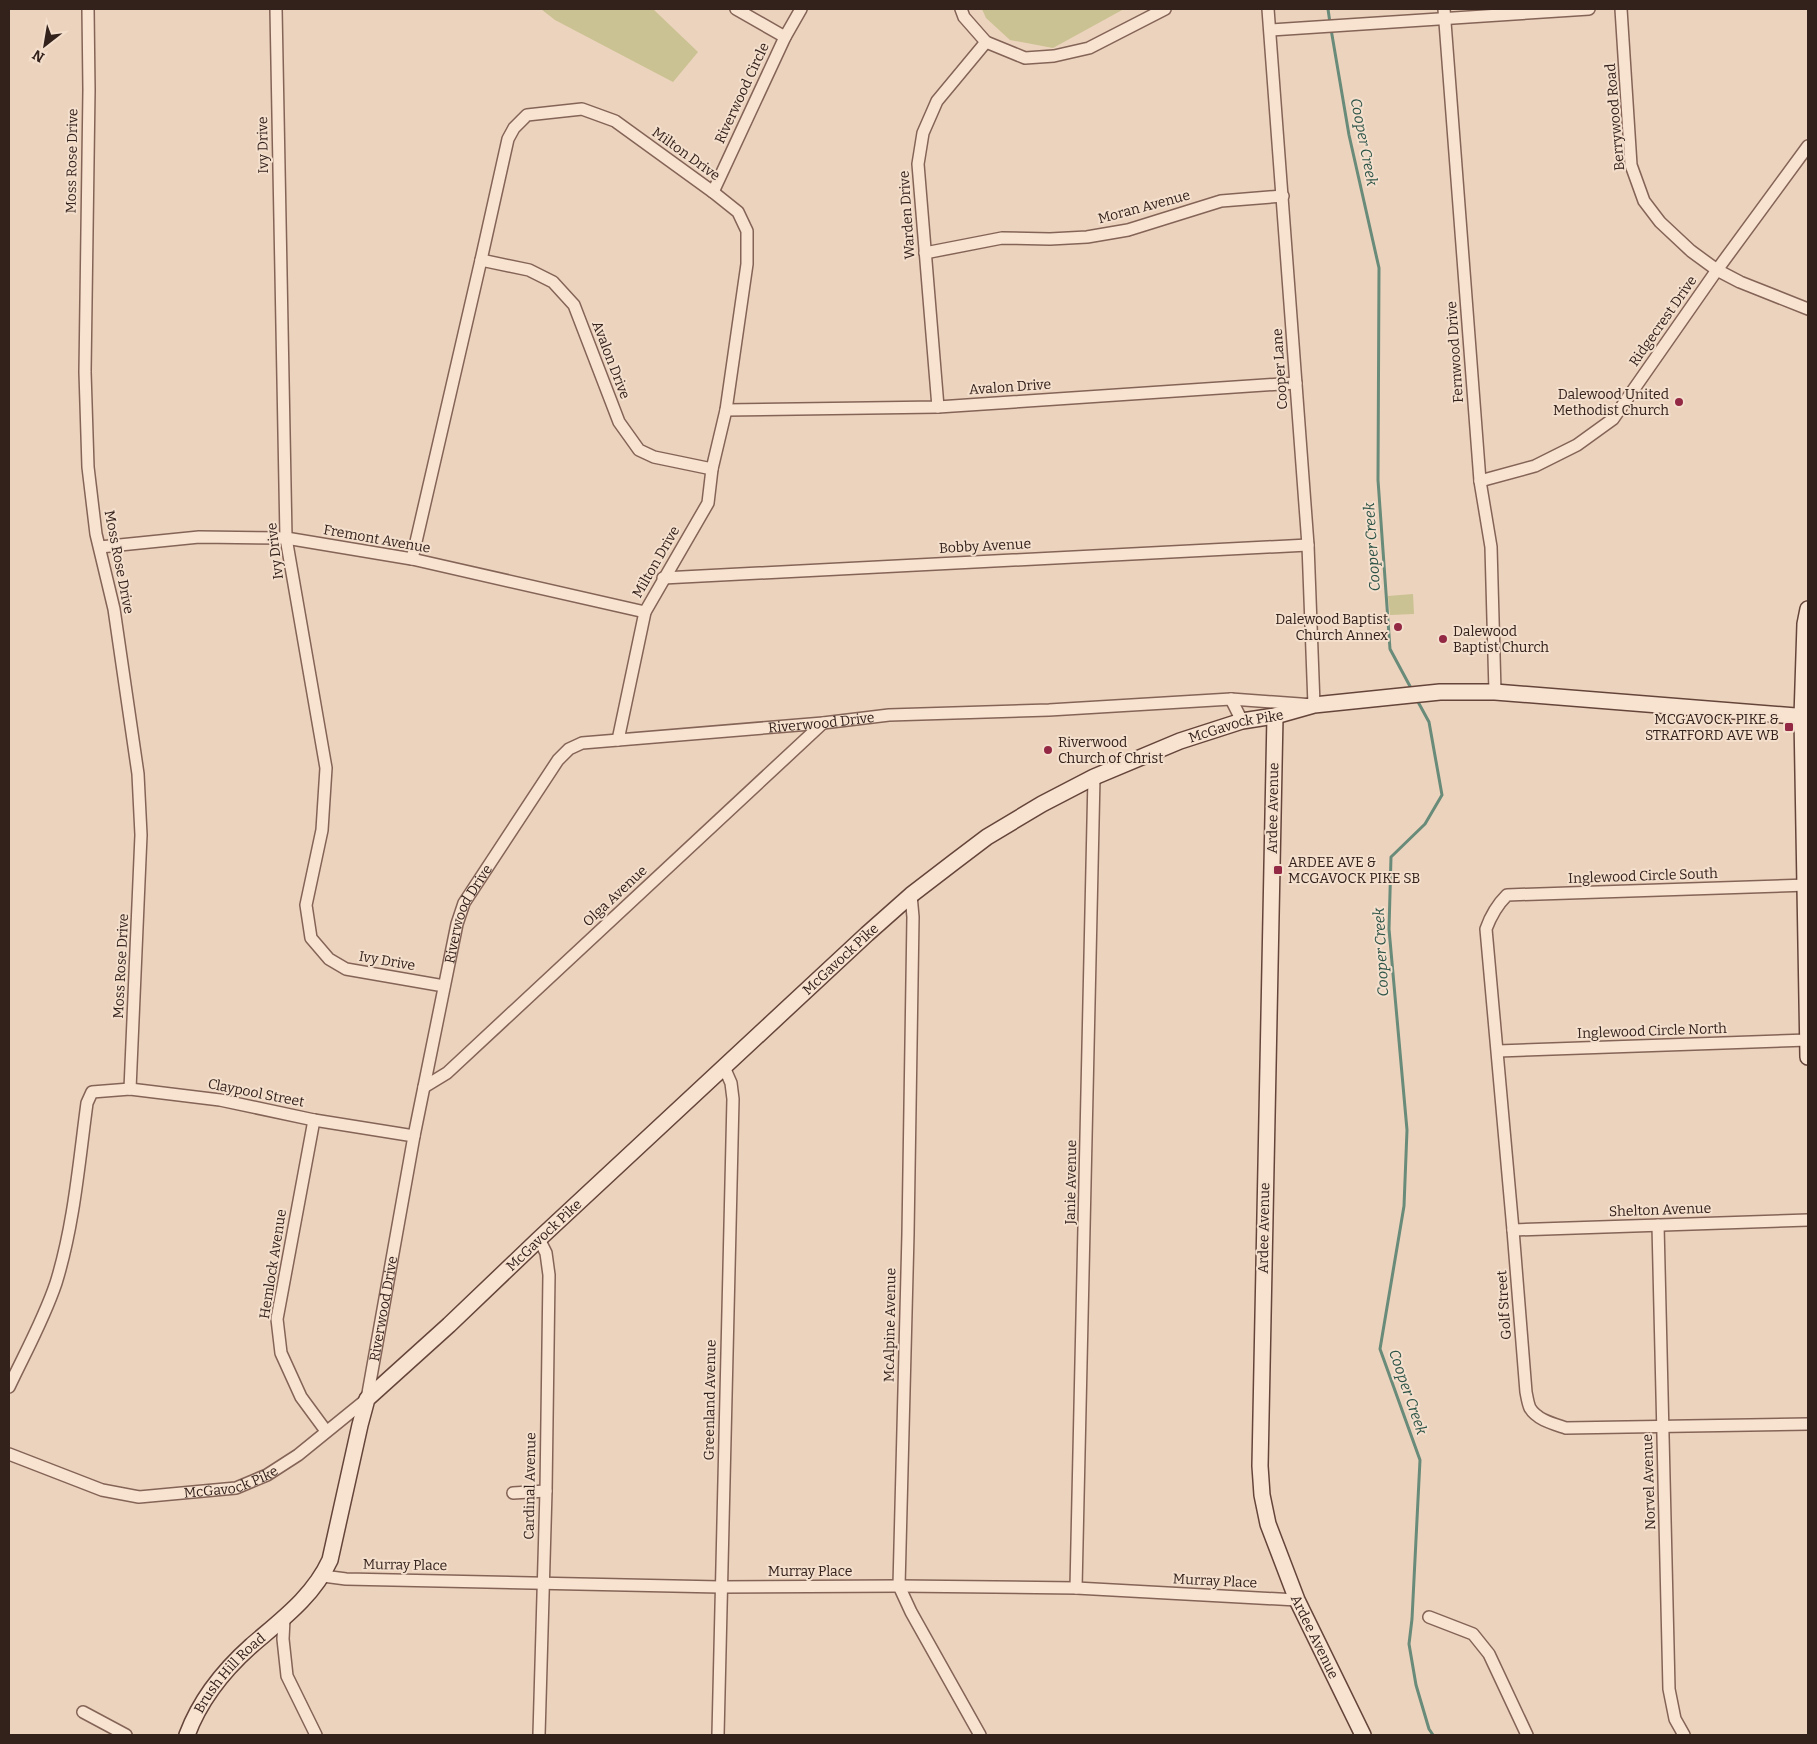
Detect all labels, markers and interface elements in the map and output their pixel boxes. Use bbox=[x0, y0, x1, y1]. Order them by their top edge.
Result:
north arrow bbox=[20, 20, 70, 70]
street label: Riverwood Circle bbox=[711, 40, 773, 146]
text: N bbox=[29, 46, 48, 66]
street label: Berrywood Road bbox=[1602, 63, 1628, 171]
water label: Cooper Creek bbox=[1347, 97, 1381, 188]
street label: Moss Rose Drive bbox=[63, 108, 81, 214]
street label: Ivy Drive bbox=[254, 116, 272, 174]
street label: Milton Drive bbox=[649, 124, 723, 184]
street label: Warden Drive bbox=[895, 170, 919, 260]
street label: Moran Avenue bbox=[1096, 187, 1192, 227]
street label: Ridgecrest Drive bbox=[1626, 273, 1700, 369]
street label: Fernwood Drive bbox=[1443, 301, 1467, 403]
street label: Avalon Drive bbox=[588, 319, 634, 401]
street label: Cooper Lane bbox=[1269, 328, 1291, 410]
street label: Avalon Drive bbox=[968, 376, 1052, 398]
place label: Dalewood United Methodist Church bbox=[1553, 386, 1669, 419]
marker: Dalewood United Methodist Church bbox=[1673, 396, 1685, 408]
water label: Cooper Creek bbox=[1360, 501, 1384, 592]
street label: Moss Rose Drive bbox=[101, 509, 137, 615]
street label: Fremont Avenue bbox=[322, 521, 432, 557]
street label: Ivy Drive bbox=[263, 522, 287, 580]
street label: Milton Drive bbox=[629, 523, 683, 601]
street label: Bobby Avenue bbox=[938, 535, 1032, 557]
place label: Dalewood Baptist Church Annex bbox=[1275, 611, 1388, 644]
marker: Dalewood Baptist Church Annex bbox=[1392, 621, 1404, 633]
place label: Dalewood Baptist Church bbox=[1453, 623, 1549, 656]
marker: Dalewood Baptist Church bbox=[1437, 633, 1449, 645]
street label: McGavock Pike bbox=[1186, 706, 1285, 746]
street label: Riverwood Drive bbox=[767, 708, 875, 736]
place label: MCGAVOCK PIKE & STRATFORD AVE WB bbox=[1645, 711, 1779, 744]
marker: MCGAVOCK PIKE & STRATFORD AVE WB bbox=[1783, 721, 1795, 733]
place label: Riverwood Church of Christ bbox=[1058, 734, 1163, 767]
marker: Riverwood Church of Christ bbox=[1042, 744, 1054, 756]
street label: Ardee Avenue bbox=[1264, 762, 1282, 854]
place label: ARDEE AVE & MCGAVOCK PIKE SB bbox=[1288, 854, 1420, 887]
street label: Riverwood Drive bbox=[441, 861, 496, 965]
street label: Olga Avenue bbox=[579, 862, 651, 930]
marker: ARDEE AVE & MCGAVOCK PIKE SB bbox=[1272, 864, 1284, 876]
street label: Inglewood Circle South bbox=[1568, 865, 1718, 887]
water label: Cooper Creek bbox=[1370, 906, 1392, 997]
street label: Moss Rose Drive bbox=[110, 913, 132, 1019]
street label: McGavock Pike bbox=[799, 920, 882, 998]
street label: Ivy Drive bbox=[357, 948, 417, 974]
street label: Inglewood Circle North bbox=[1577, 1020, 1727, 1042]
street label: Claypool Street bbox=[206, 1075, 306, 1111]
street label: Janie Avenue bbox=[1062, 1140, 1080, 1225]
street label: Ardee Avenue bbox=[1255, 1182, 1273, 1274]
street label: McGavock Pike bbox=[503, 1195, 585, 1274]
street label: Shelton Avenue bbox=[1608, 1200, 1712, 1220]
street label: Hemlock Avenue bbox=[256, 1208, 290, 1320]
street label: Riverwood Drive bbox=[365, 1255, 401, 1363]
street label: McAlpine Avenue bbox=[881, 1268, 899, 1382]
street label: Golf Street bbox=[1493, 1270, 1515, 1340]
street label: Greenland Avenue bbox=[700, 1339, 720, 1461]
water label: Cooper Creek bbox=[1385, 1347, 1431, 1438]
street label: Cardinal Avenue bbox=[521, 1432, 539, 1540]
street label: Norvel Avenue bbox=[1639, 1434, 1659, 1530]
street label: McGavock Pike bbox=[183, 1462, 281, 1501]
street label: Murray Place bbox=[363, 1556, 447, 1574]
street label: Murray Place bbox=[768, 1563, 852, 1580]
street label: Murray Place bbox=[1172, 1570, 1258, 1592]
street label: Ardee Avenue bbox=[1287, 1592, 1343, 1681]
street label: Brush Hill Road bbox=[190, 1629, 269, 1716]

